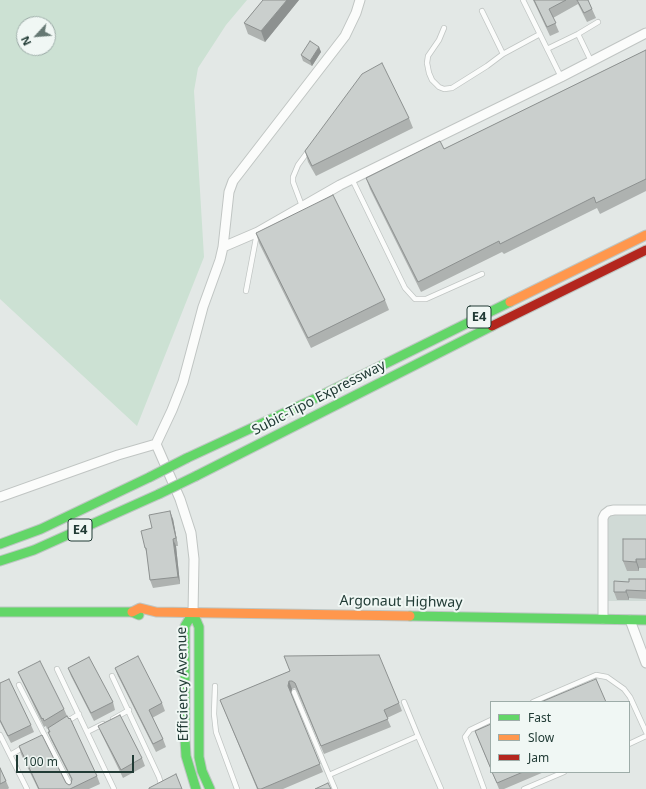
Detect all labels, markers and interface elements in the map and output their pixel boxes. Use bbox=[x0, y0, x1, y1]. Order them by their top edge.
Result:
north arrow bbox=[16, 16, 56, 56]
text: N bbox=[17, 34, 34, 48]
road number: E4 bbox=[467, 306, 491, 328]
street label: Subic-Tipo Expressway bbox=[249, 357, 389, 439]
road number: E4 bbox=[68, 519, 92, 541]
street label: Argonaut Highway bbox=[339, 593, 463, 611]
street label: Efficiency Avenue bbox=[174, 627, 192, 741]
legend bbox=[490, 701, 630, 773]
text: Fast bbox=[528, 709, 551, 726]
text: Slow bbox=[528, 729, 554, 746]
scale bar bbox=[18, 747, 136, 773]
text: Jam bbox=[528, 749, 549, 766]
text: 100 m bbox=[23, 753, 58, 770]

